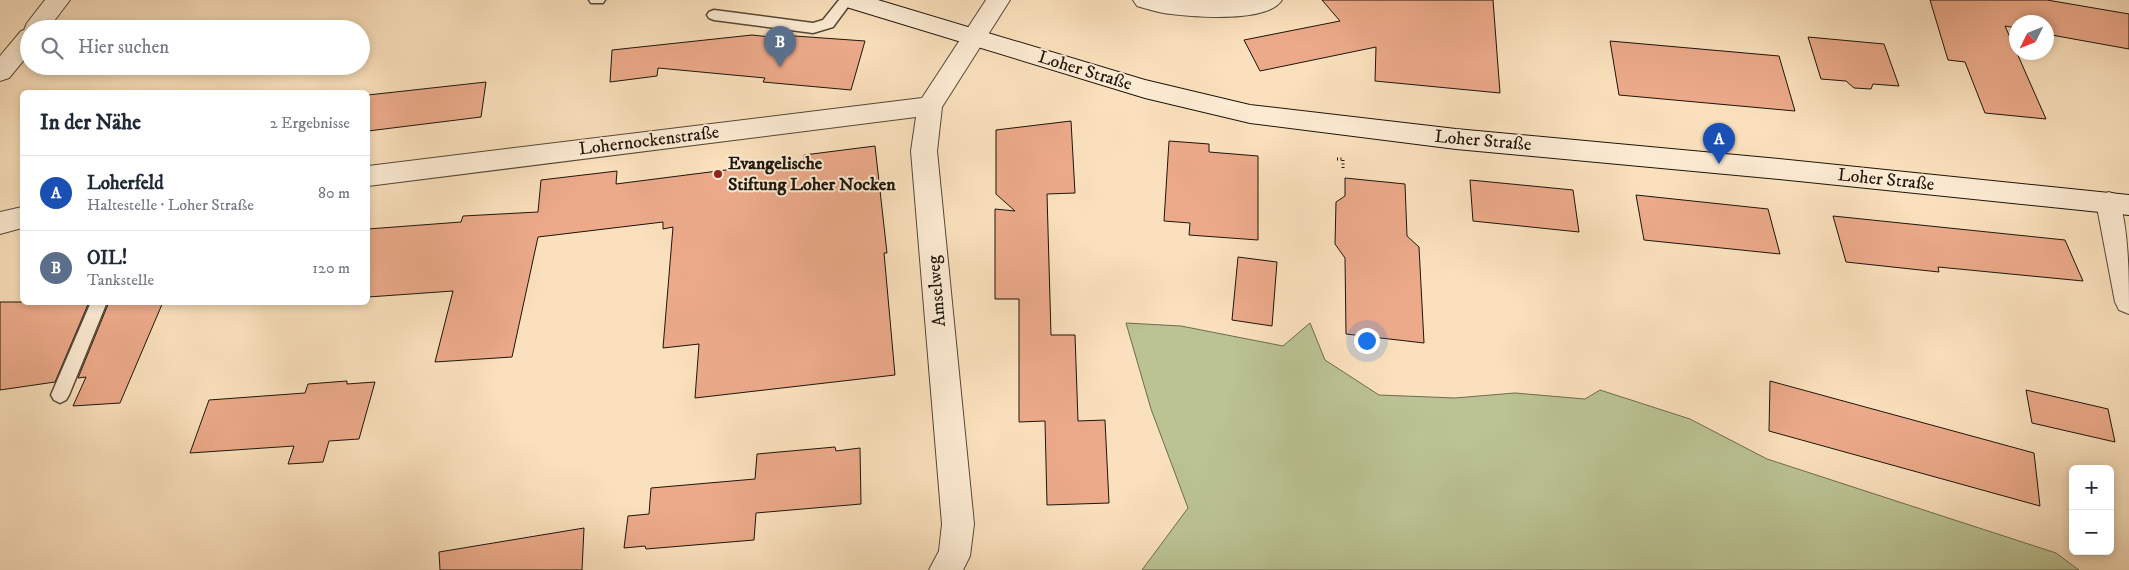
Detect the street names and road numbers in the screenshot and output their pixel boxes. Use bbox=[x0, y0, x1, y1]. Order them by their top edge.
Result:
street label: Loher Straße bbox=[1035, 46, 1135, 96]
street label: Lohernockenstraße bbox=[578, 121, 720, 161]
street label: Loher Straße bbox=[1434, 126, 1532, 156]
street label: Loher Straße bbox=[1837, 164, 1935, 196]
street label: Amselweg bbox=[923, 254, 951, 328]

